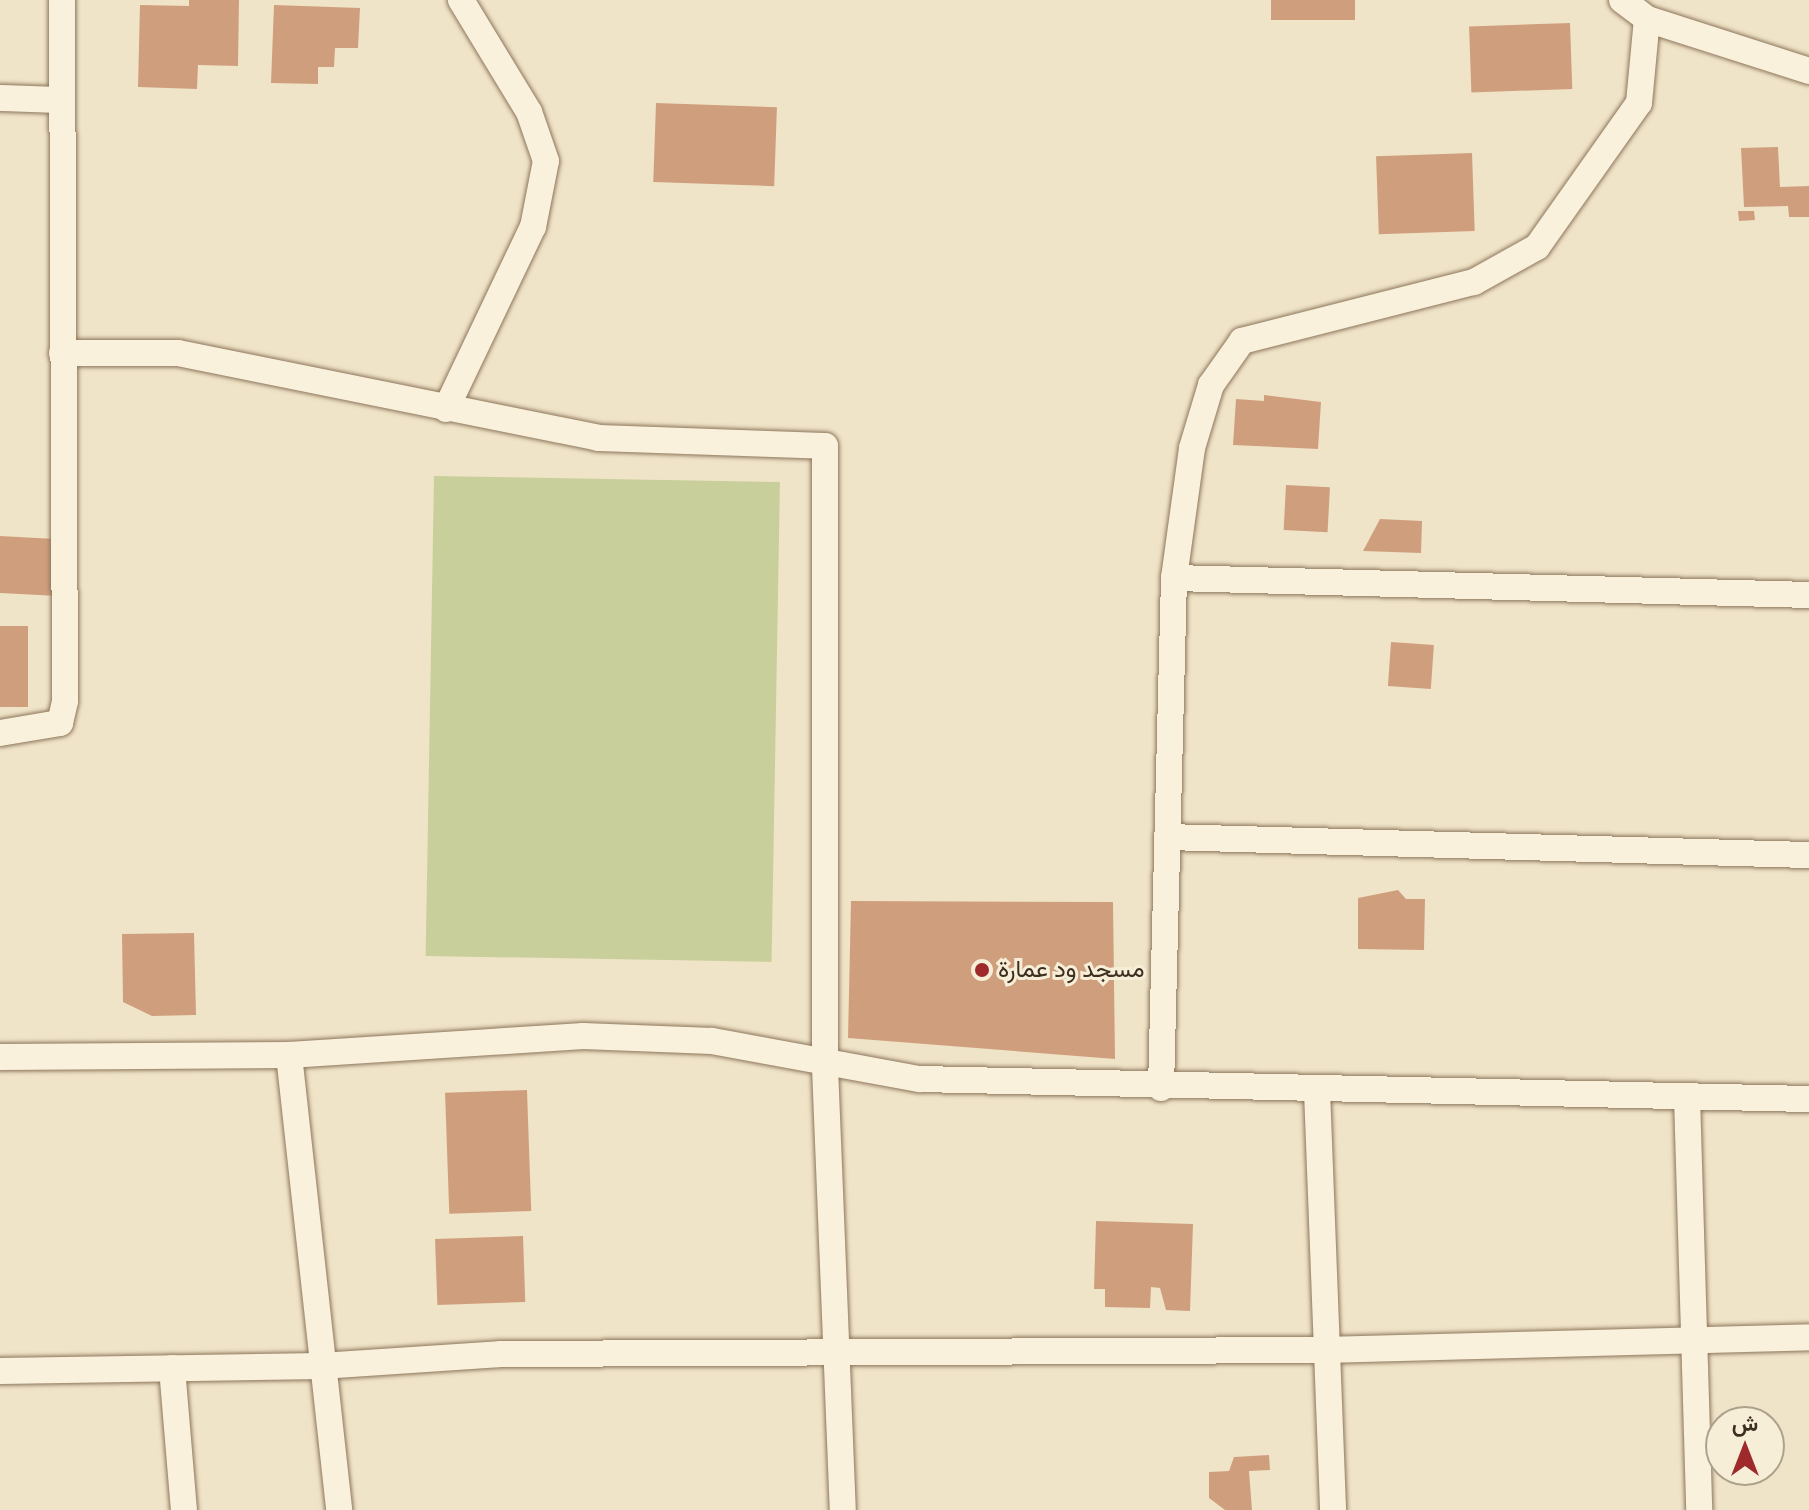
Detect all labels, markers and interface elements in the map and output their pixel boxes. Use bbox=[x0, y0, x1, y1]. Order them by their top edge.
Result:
place label: مسجد ود عمارة bbox=[998, 956, 1145, 984]
marker: مسجد ود عمارة bbox=[973, 961, 991, 979]
north arrow bbox=[1705, 1406, 1785, 1486]
text: ش bbox=[1732, 1411, 1758, 1436]

